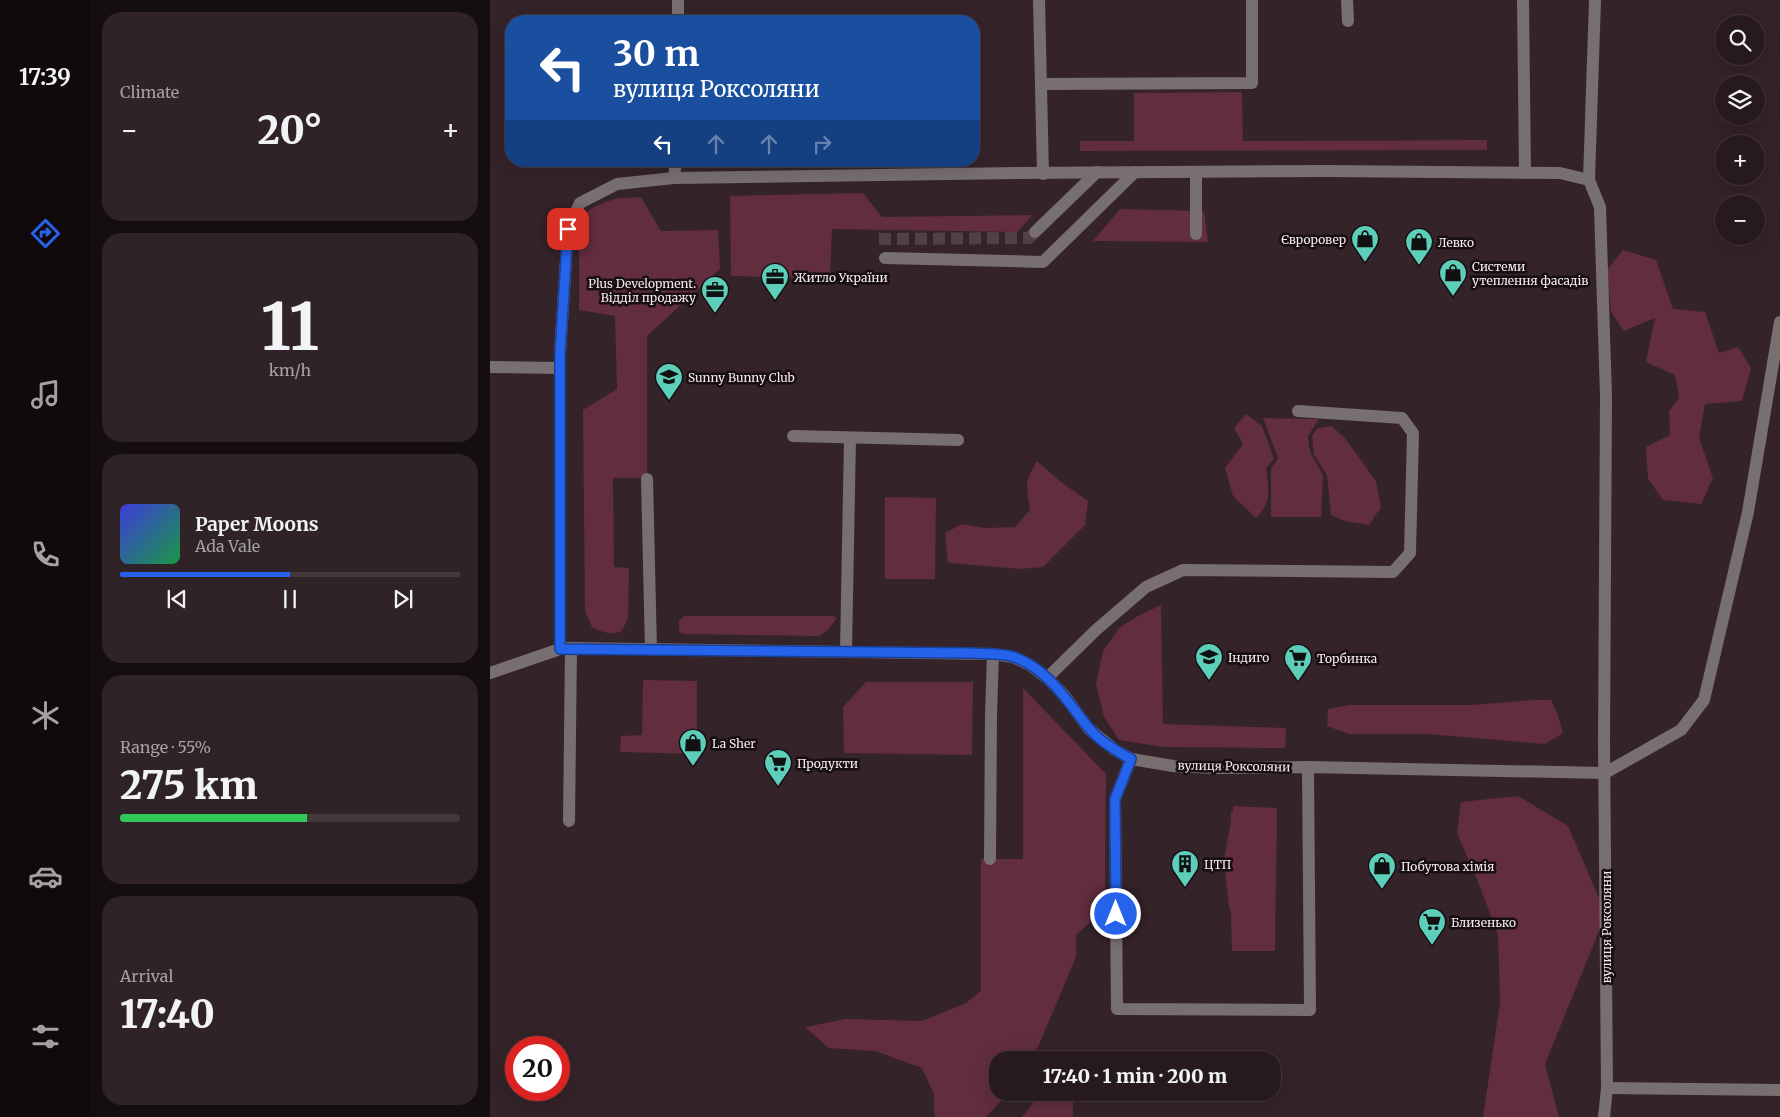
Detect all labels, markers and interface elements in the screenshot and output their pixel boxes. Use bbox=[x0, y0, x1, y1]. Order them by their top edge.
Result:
map controls bbox=[1715, 15, 1765, 245]
button: search bbox=[1715, 15, 1765, 65]
text: 30 m bbox=[613, 32, 699, 76]
icon: left bbox=[530, 35, 595, 100]
text: 17:39 bbox=[19, 63, 71, 91]
text: вулиця Роксоляни bbox=[613, 75, 820, 103]
button: layers bbox=[1715, 75, 1765, 125]
text: Climate bbox=[120, 82, 179, 102]
text: 20° bbox=[258, 107, 322, 154]
text: − bbox=[120, 112, 139, 148]
text: + bbox=[441, 112, 460, 148]
icon: left bbox=[649, 130, 677, 158]
icon: ahead bbox=[702, 130, 730, 158]
icon: ahead bbox=[755, 130, 783, 158]
icon: right bbox=[808, 130, 836, 158]
button: + bbox=[1715, 135, 1765, 185]
button: − bbox=[1715, 195, 1765, 245]
pin bbox=[547, 208, 589, 250]
icon: arrive bbox=[554, 215, 582, 243]
icon: directions bbox=[28, 216, 63, 251]
shop icon: Євроровер bbox=[1350, 224, 1380, 263]
shop icon: Левко bbox=[1404, 227, 1434, 266]
place label: Євроровер bbox=[1281, 232, 1346, 247]
place label: Левко bbox=[1438, 235, 1474, 250]
shop icon: Системи утеплення фасадів bbox=[1438, 258, 1468, 297]
place label: Системи утеплення фасадів bbox=[1472, 259, 1588, 288]
office icon: Житло України bbox=[760, 262, 790, 301]
place label: Житло України bbox=[794, 270, 888, 285]
office icon: Plus Development. Відділ продажу bbox=[700, 275, 730, 314]
place label: Plus Development. Відділ продажу bbox=[588, 276, 696, 305]
text: 11 bbox=[261, 286, 319, 368]
text: km/h bbox=[269, 360, 311, 380]
school or university icon: Sunny Bunny Club bbox=[654, 362, 684, 401]
place label: Sunny Bunny Club bbox=[688, 370, 795, 385]
icon: music bbox=[28, 377, 63, 412]
text: Paper Moons bbox=[195, 512, 319, 536]
text: Ada Vale bbox=[195, 536, 260, 556]
icon: phone bbox=[28, 537, 63, 572]
icon: previous bbox=[163, 585, 191, 613]
icon: pause bbox=[276, 585, 304, 613]
icon: next bbox=[389, 585, 417, 613]
school or university icon: Індиго bbox=[1194, 642, 1224, 681]
supermarket icon: Торбинка bbox=[1283, 643, 1313, 682]
place label: Індиго bbox=[1228, 650, 1269, 665]
place label: Торбинка bbox=[1317, 651, 1378, 666]
icon: climate bbox=[28, 698, 63, 733]
shop icon: La Sher bbox=[678, 728, 708, 767]
place label: La Sher bbox=[712, 736, 756, 751]
text: Range · 55% bbox=[120, 737, 211, 757]
supermarket icon: Продукти bbox=[763, 748, 793, 787]
place label: Продукти bbox=[797, 756, 858, 771]
street label: вулиця Роксоляни bbox=[1178, 758, 1290, 774]
text: 275 km bbox=[120, 762, 258, 809]
building icon: ЦТП bbox=[1170, 849, 1200, 888]
shop icon: Побутова хімія bbox=[1367, 851, 1397, 890]
place label: ЦТП bbox=[1204, 857, 1232, 872]
icon: car bbox=[28, 859, 63, 894]
place label: Побутова хімія bbox=[1401, 859, 1494, 874]
street label: вулиця Роксоляни bbox=[1599, 871, 1614, 983]
position arrow bbox=[1089, 887, 1141, 939]
supermarket icon: Близенько bbox=[1417, 907, 1447, 946]
place label: Близенько bbox=[1451, 915, 1516, 930]
text: Arrival bbox=[120, 966, 173, 986]
text: 17:40 bbox=[120, 991, 215, 1038]
icon: filters bbox=[28, 1019, 63, 1054]
speed limit sign: 20 bbox=[505, 1036, 570, 1101]
text: 17:40 · 1 min · 200 m bbox=[1043, 1064, 1227, 1088]

